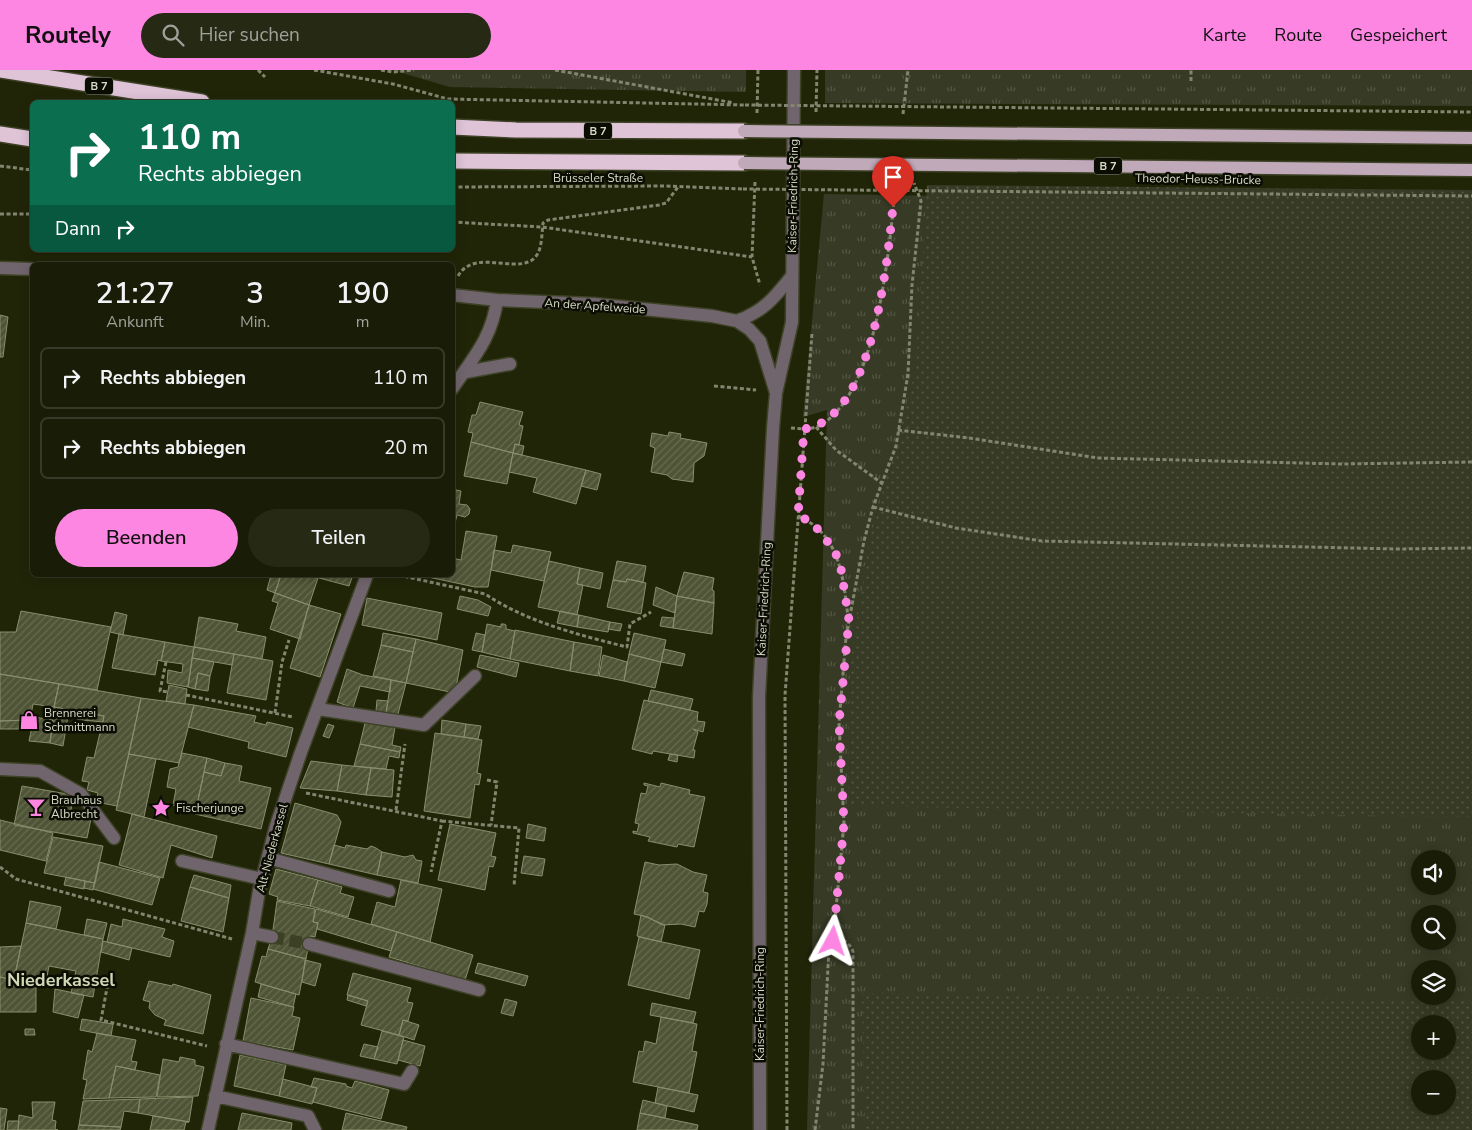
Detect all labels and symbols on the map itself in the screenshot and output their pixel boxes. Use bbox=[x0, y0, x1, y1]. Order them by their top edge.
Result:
road number: B 7 bbox=[85, 78, 113, 94]
road number: B 7 bbox=[584, 122, 612, 140]
street label: Kaiser-Friedrich-Ring bbox=[784, 139, 802, 253]
pin bbox=[872, 156, 914, 207]
road number: B 7 bbox=[1094, 158, 1122, 174]
street label: Brüsseler Straße bbox=[553, 170, 643, 186]
street label: Theodor-Heuss-Brücke bbox=[1135, 170, 1261, 188]
street label: An der Apfelweide bbox=[544, 294, 646, 318]
street label: Kaiser-Friedrich-Ring bbox=[753, 542, 775, 656]
place label: Brennerei Schmittmann bbox=[44, 705, 115, 735]
shop icon: Brennerei Schmittmann bbox=[18, 709, 40, 731]
place label: Brauhaus Albrecht bbox=[51, 792, 102, 822]
bar icon: Brauhaus Albrecht bbox=[25, 796, 47, 818]
place icon: Fischerjunge bbox=[150, 797, 172, 819]
place label: Fischerjunge bbox=[176, 800, 244, 816]
street label: Alt-Niederkassel bbox=[253, 802, 292, 894]
position arrow bbox=[806, 914, 858, 966]
street label: Kaiser-Friedrich-Ring bbox=[752, 947, 768, 1061]
district label: Niederkassel bbox=[7, 968, 115, 992]

